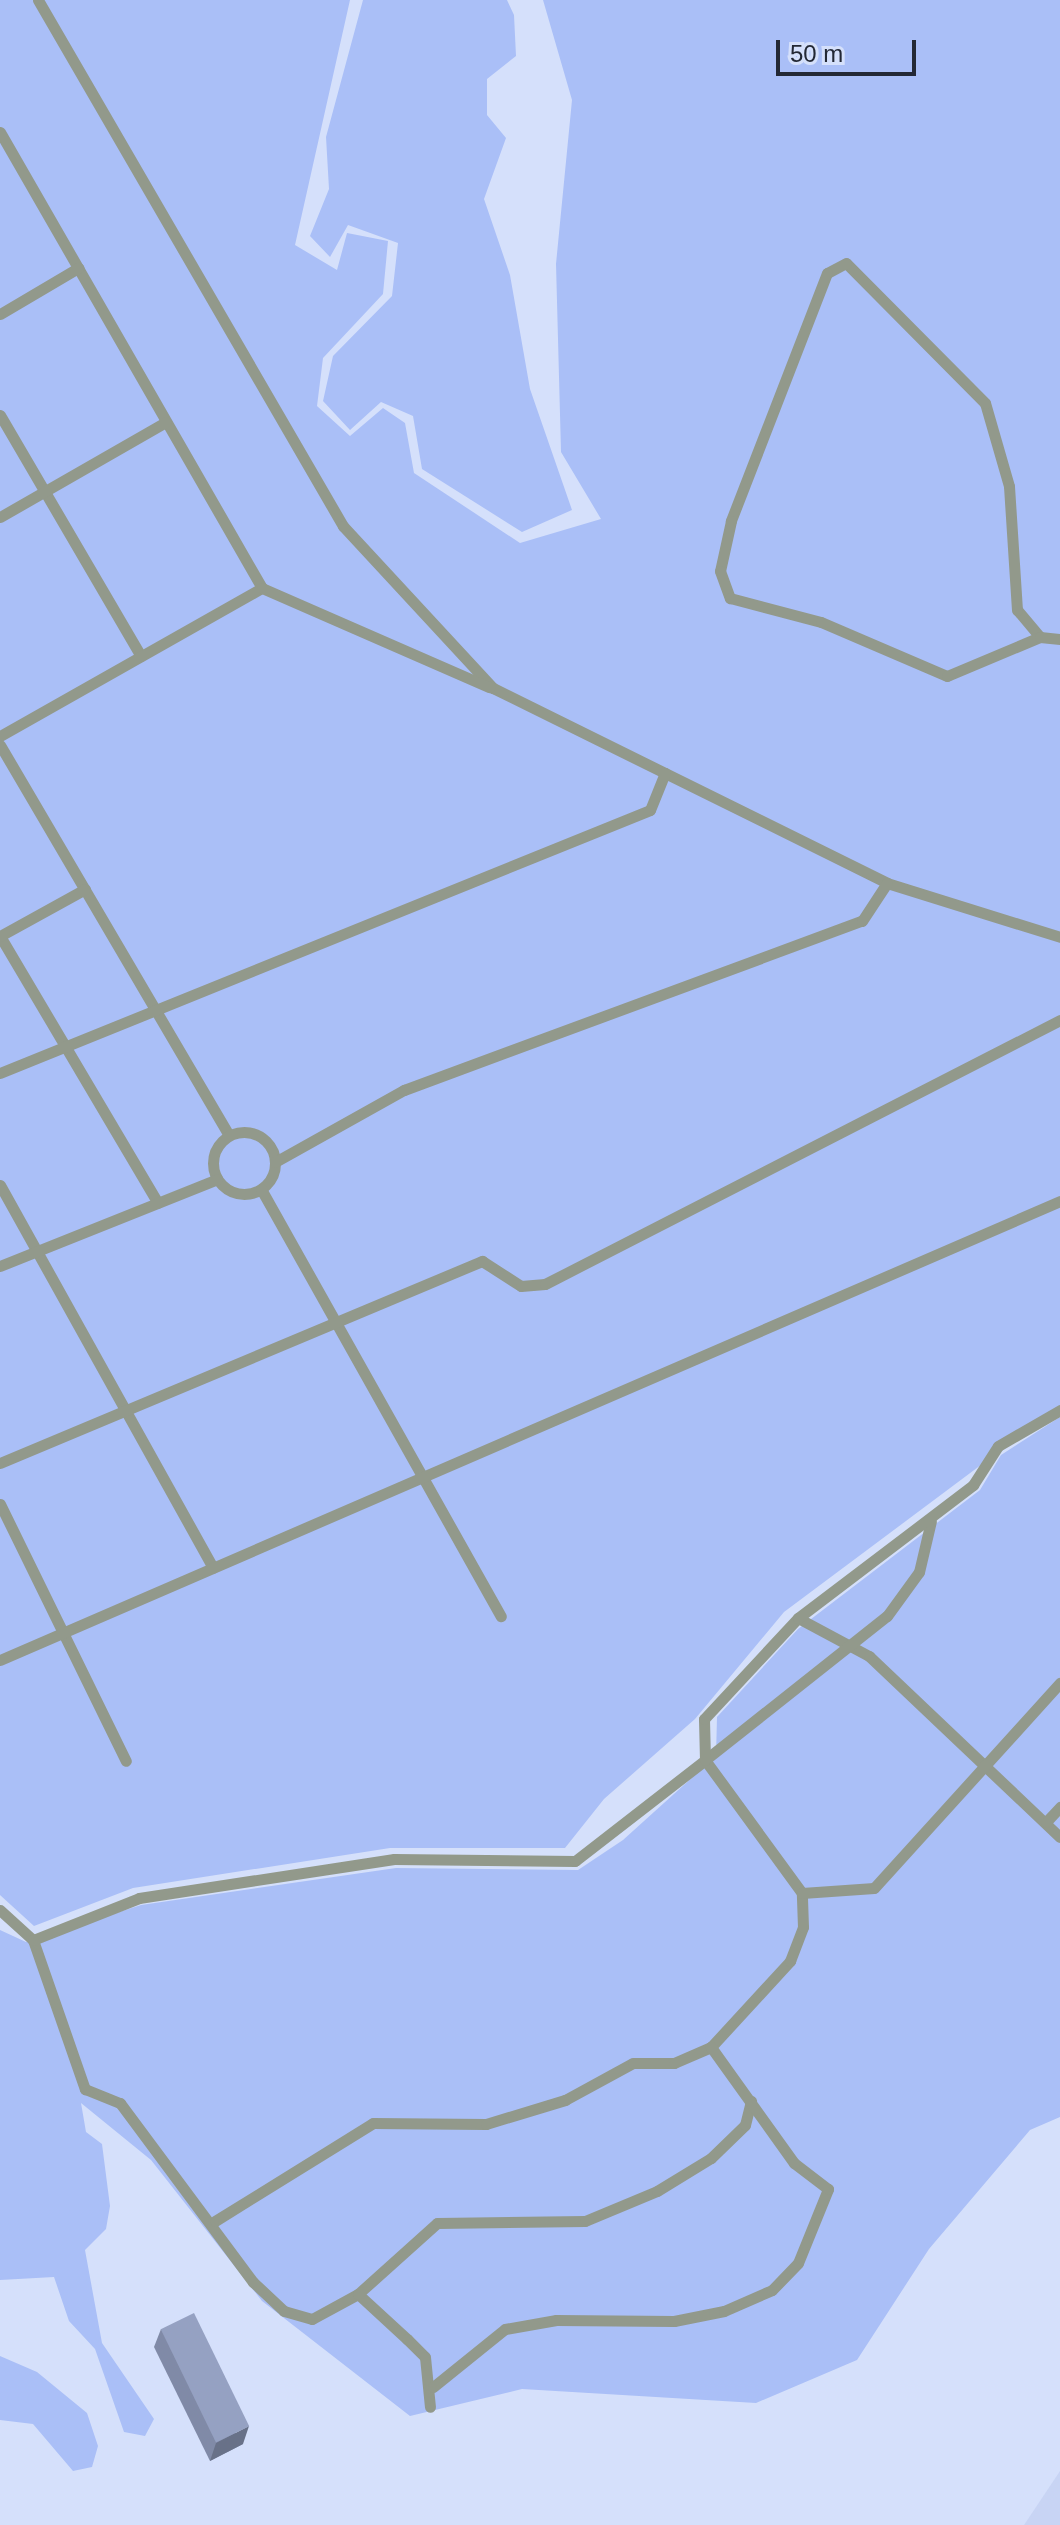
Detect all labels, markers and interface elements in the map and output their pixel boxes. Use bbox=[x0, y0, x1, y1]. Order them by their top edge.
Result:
scale bar bbox=[780, 24, 920, 74]
text: 50 m bbox=[790, 40, 843, 67]

